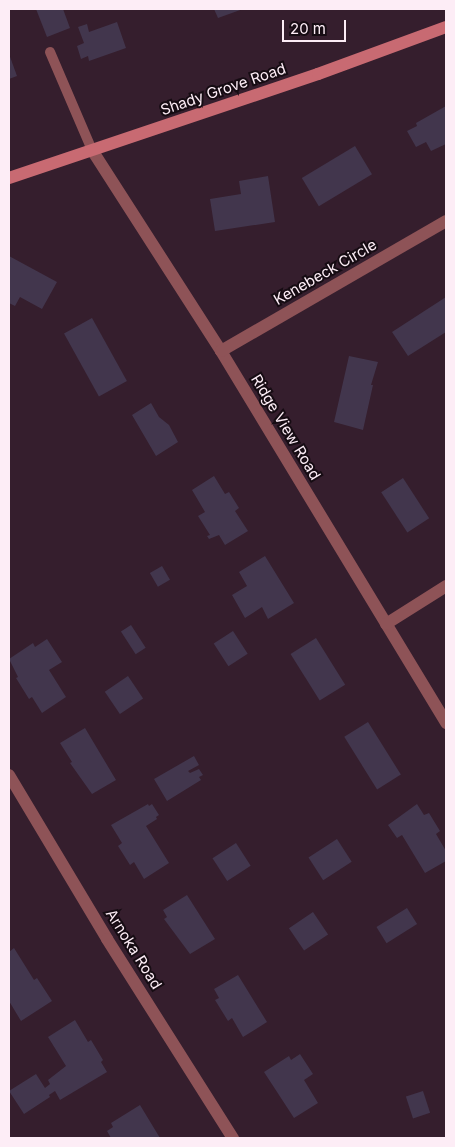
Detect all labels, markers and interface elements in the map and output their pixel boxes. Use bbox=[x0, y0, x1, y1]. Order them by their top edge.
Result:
scale bar bbox=[285, 10, 349, 42]
text: 20 m bbox=[290, 19, 326, 38]
street label: Shady Grove Road bbox=[158, 59, 288, 119]
street label: Kenebeck Circle bbox=[270, 235, 380, 309]
street label: Ridge View Road bbox=[247, 371, 325, 483]
street label: Arnoka Road bbox=[102, 906, 166, 992]

